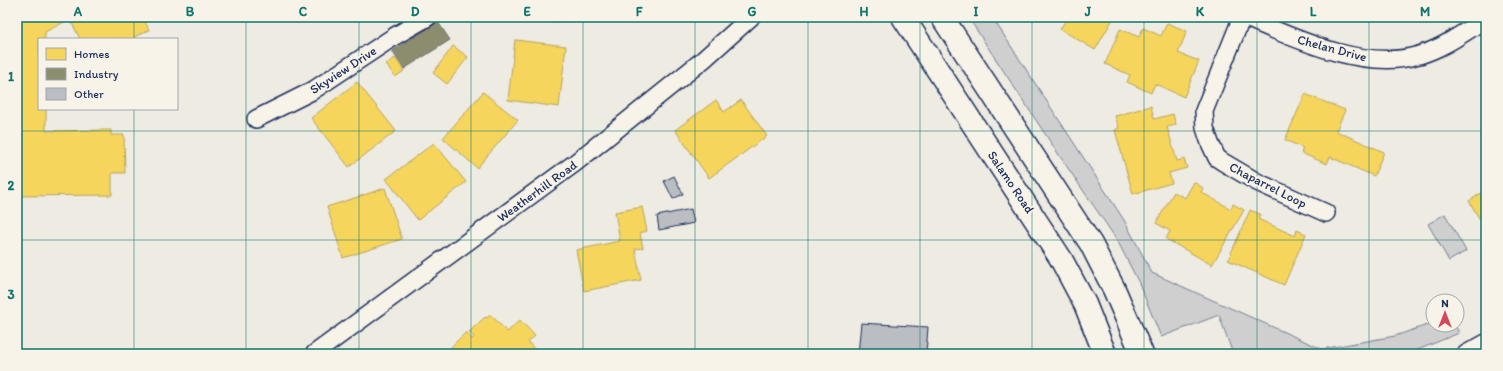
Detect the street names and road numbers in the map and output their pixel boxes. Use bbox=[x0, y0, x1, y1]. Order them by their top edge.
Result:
street label: Chelan Drive bbox=[1296, 32, 1368, 64]
street label: Skyview Drive bbox=[307, 43, 379, 97]
street label: Salamo Road bbox=[985, 148, 1037, 216]
street label: Weatherhill Road bbox=[494, 157, 580, 225]
street label: Chaparrel Loop bbox=[1227, 159, 1309, 211]

